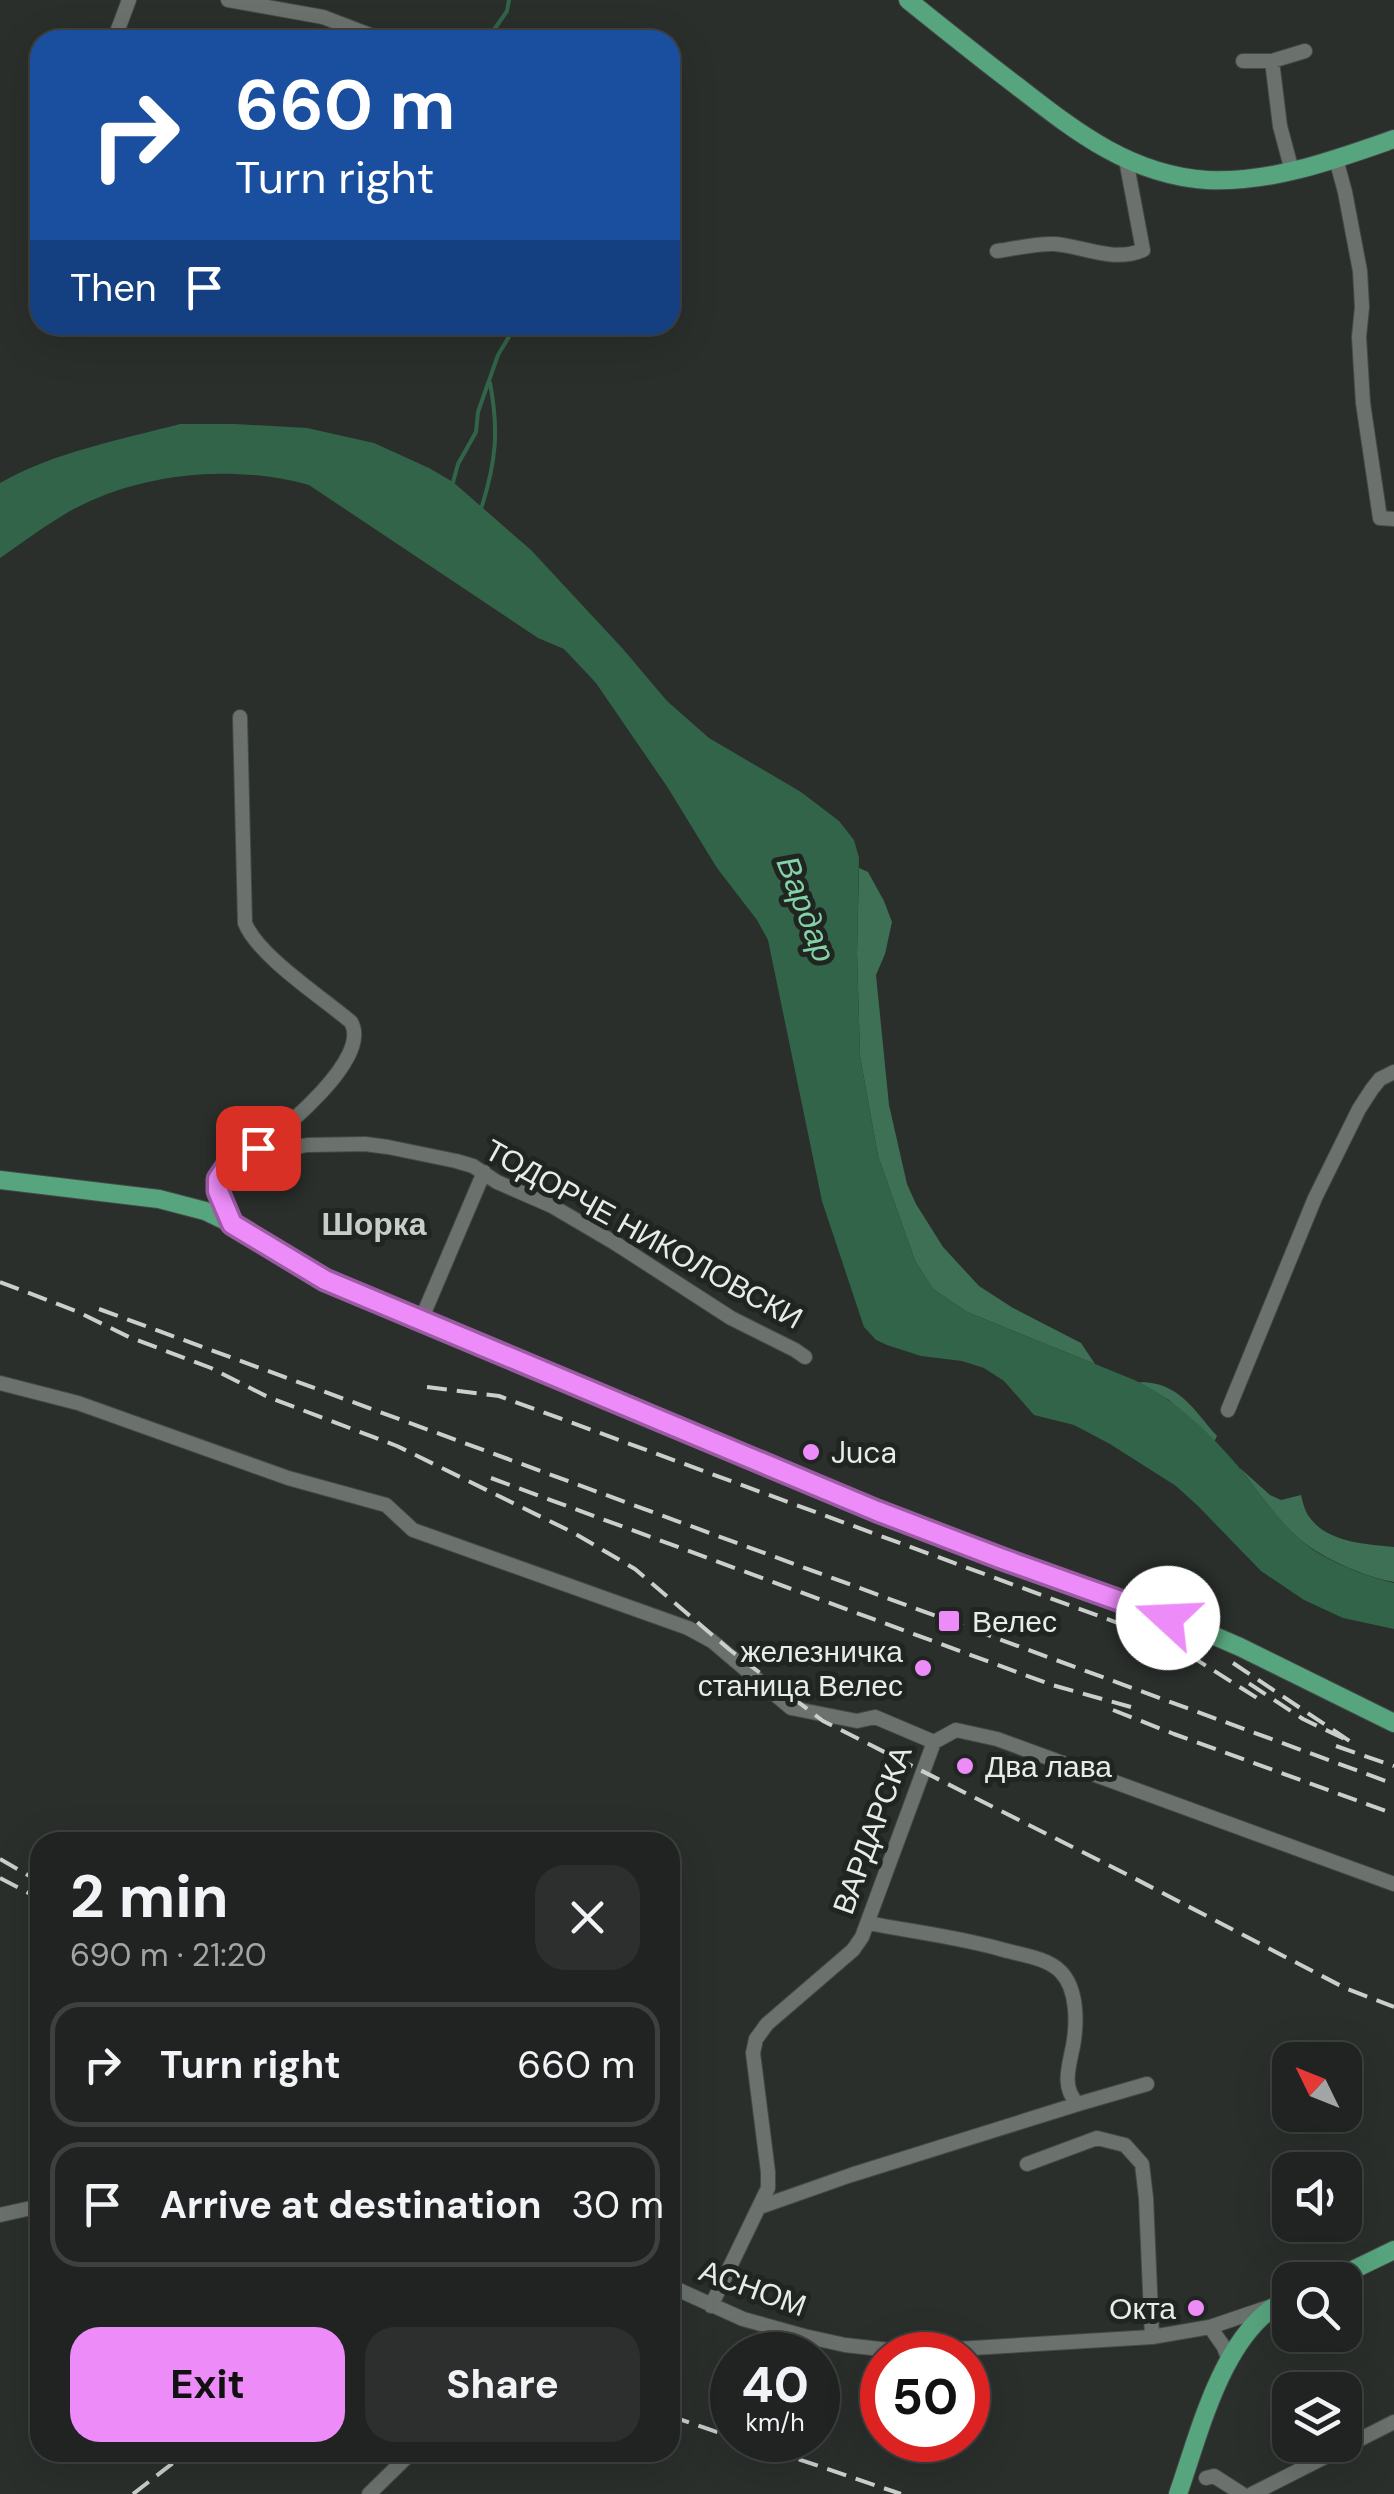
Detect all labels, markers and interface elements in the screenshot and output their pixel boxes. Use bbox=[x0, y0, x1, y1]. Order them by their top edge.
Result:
text: 660 m bbox=[235, 60, 455, 151]
icon: right bbox=[70, 70, 200, 200]
text: Turn right bbox=[235, 148, 434, 207]
icon: arrive bbox=[177, 260, 232, 315]
text: Then bbox=[70, 263, 157, 313]
water label: Вардар bbox=[767, 850, 845, 968]
pin bbox=[216, 1106, 301, 1191]
icon: arrive bbox=[231, 1121, 286, 1176]
street label: ТОДОРЧЕ НИКОЛОВСКИ bbox=[478, 1130, 810, 1338]
district label: Шорка bbox=[321, 1203, 427, 1245]
place label: Juca bbox=[831, 1433, 897, 1472]
marker: Juca bbox=[800, 1441, 822, 1463]
position arrow bbox=[1116, 1566, 1220, 1670]
place label: Велес bbox=[972, 1602, 1057, 1641]
marker: Велес bbox=[936, 1608, 962, 1634]
place label: железничка станица Велес bbox=[698, 1632, 903, 1705]
marker: железничка станица Велес bbox=[912, 1657, 934, 1679]
street label: ВАРДАРСКА bbox=[824, 1741, 920, 1919]
place label: Два лава bbox=[985, 1747, 1112, 1786]
marker: Два лава bbox=[954, 1755, 976, 1777]
text: 2 min bbox=[70, 1857, 229, 1936]
button: close bbox=[535, 1865, 640, 1970]
text: 690 m · 21:20 bbox=[70, 1934, 267, 1976]
icon: right bbox=[75, 2037, 130, 2092]
text: Turn right bbox=[160, 2040, 341, 2090]
text: 660 m bbox=[517, 2040, 635, 2090]
north arrow bbox=[1272, 2042, 1362, 2132]
map controls bbox=[1272, 2042, 1362, 2462]
button: sound bbox=[1272, 2152, 1362, 2242]
icon: arrive bbox=[75, 2177, 130, 2232]
text: Arrive at destination bbox=[160, 2180, 542, 2230]
text: 30 m bbox=[572, 2180, 664, 2230]
street label: АСНОМ bbox=[694, 2251, 812, 2325]
button: search bbox=[1272, 2262, 1362, 2352]
place label: Окта bbox=[1109, 2289, 1176, 2328]
marker: Окта bbox=[1185, 2297, 1207, 2319]
button: Exit bbox=[70, 2327, 345, 2442]
button: Share bbox=[365, 2327, 640, 2442]
speed limit sign: 50 bbox=[860, 2332, 990, 2462]
text: 40 bbox=[741, 2352, 809, 2418]
button: layers bbox=[1272, 2372, 1362, 2462]
text: km/h bbox=[745, 2406, 805, 2439]

